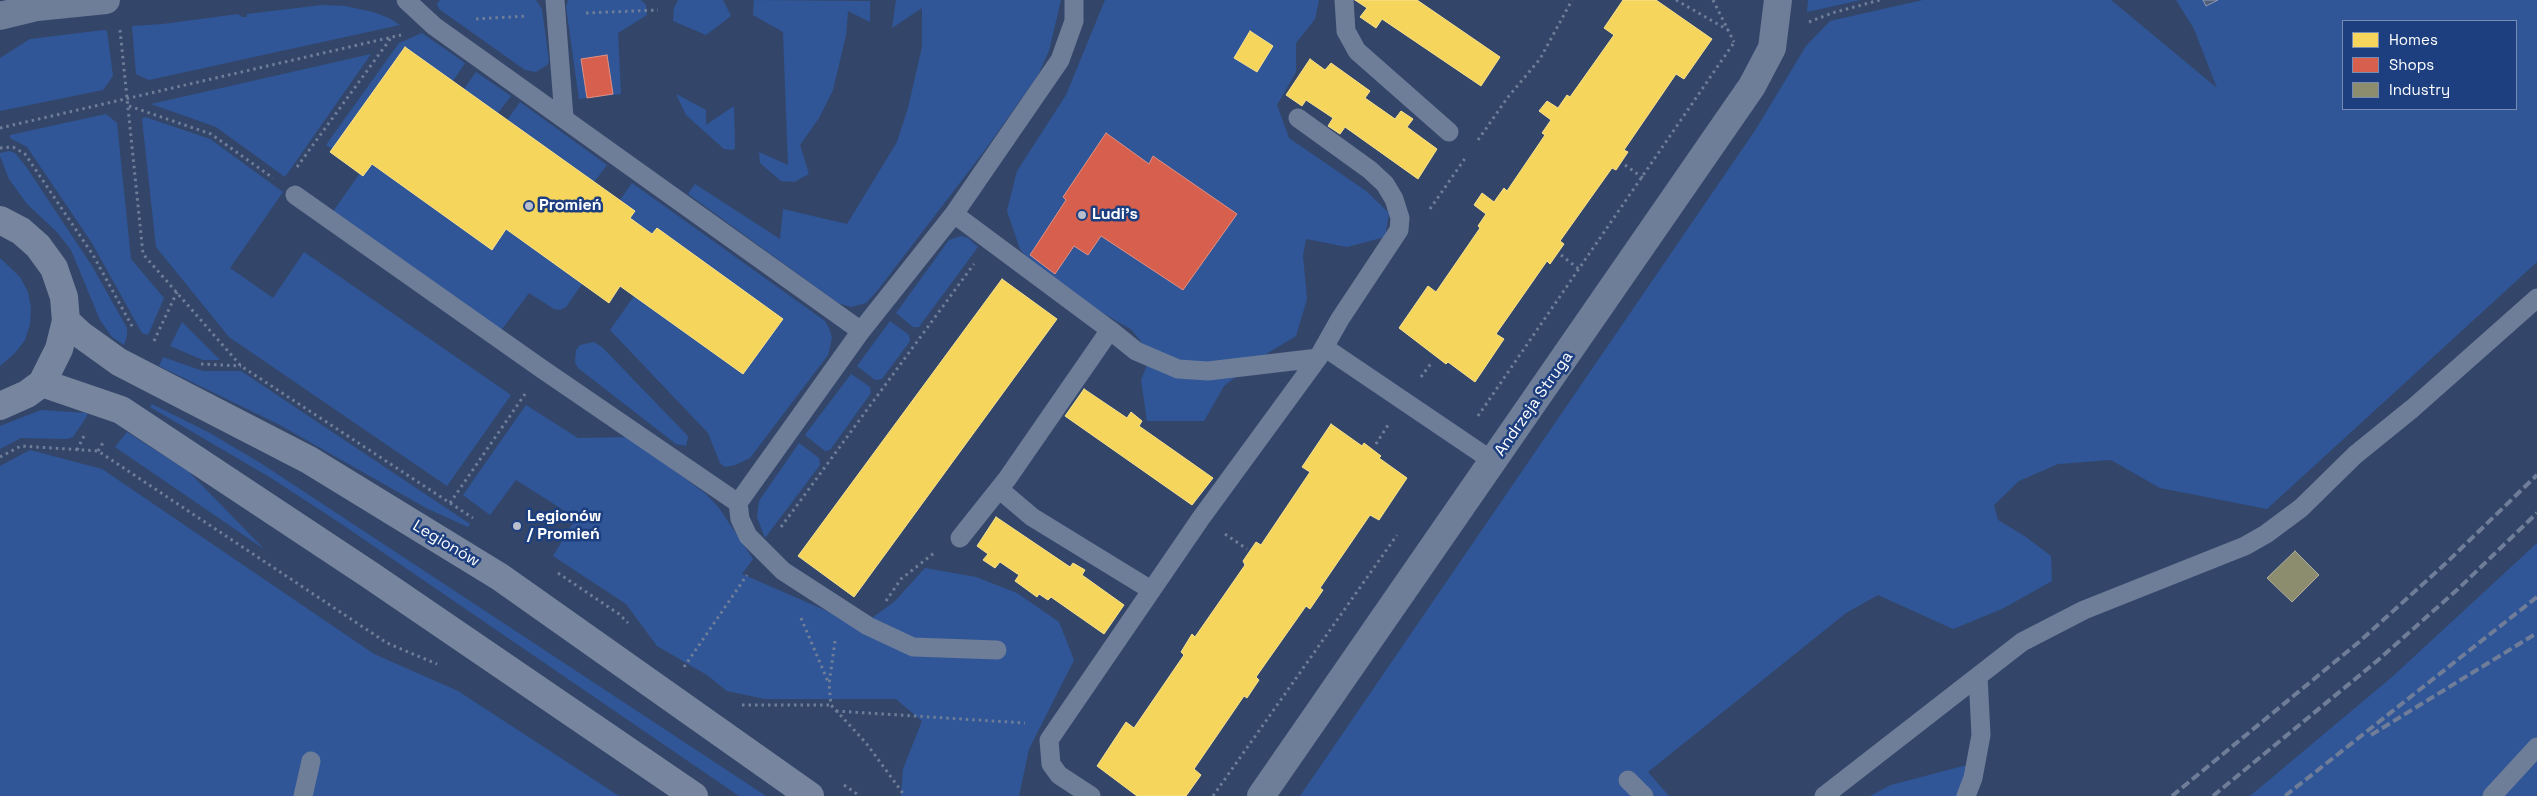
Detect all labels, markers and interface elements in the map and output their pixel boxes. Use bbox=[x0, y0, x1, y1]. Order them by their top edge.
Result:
legend bbox=[2342, 20, 2517, 110]
text: Homes bbox=[2389, 30, 2438, 49]
text: Shops bbox=[2389, 55, 2434, 74]
text: Industry bbox=[2389, 80, 2450, 99]
place label: Promień bbox=[539, 196, 602, 216]
marker: Promień bbox=[523, 200, 535, 212]
place label: Ludi's bbox=[1092, 205, 1138, 225]
marker: Ludi's bbox=[1076, 209, 1088, 221]
street label: Andrzeja Struga bbox=[1491, 348, 1577, 460]
place label: Legionów / Promień bbox=[527, 507, 601, 545]
street label: Legionów bbox=[409, 517, 483, 571]
marker: Legionów / Promień bbox=[511, 520, 523, 532]

